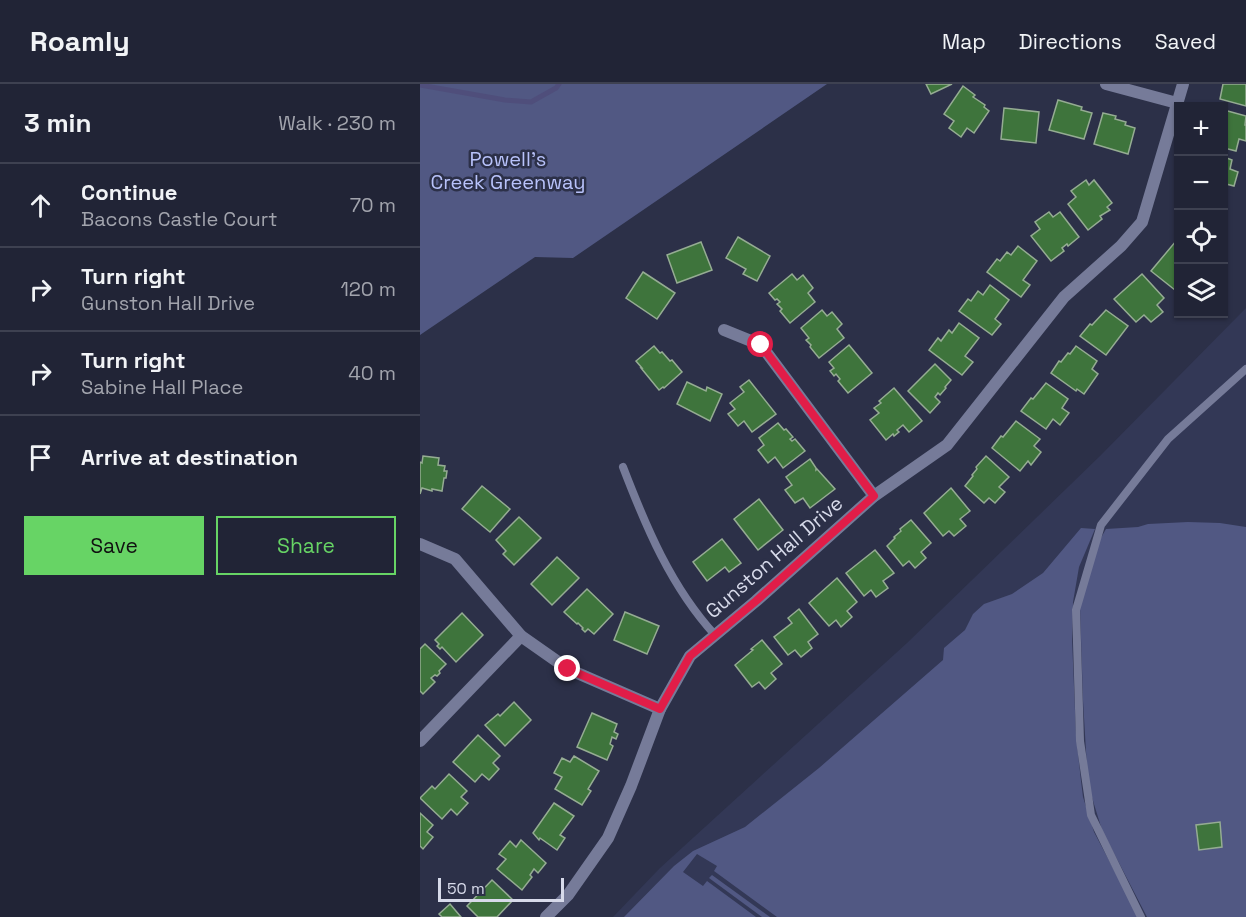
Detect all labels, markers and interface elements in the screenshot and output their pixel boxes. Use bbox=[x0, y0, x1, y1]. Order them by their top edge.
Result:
text: Roamly bbox=[30, 23, 130, 59]
text: Map bbox=[942, 28, 986, 55]
text: Directions bbox=[1019, 28, 1122, 55]
text: Saved bbox=[1155, 28, 1216, 55]
map controls bbox=[1174, 102, 1228, 318]
button: + bbox=[1174, 102, 1228, 156]
text: 3 min bbox=[24, 106, 92, 140]
text: Walk · 230 m bbox=[278, 110, 396, 136]
park label: Powell's Creek Greenway bbox=[430, 146, 586, 195]
button: − bbox=[1174, 156, 1228, 210]
text: Continue bbox=[81, 178, 177, 206]
icon: ahead bbox=[24, 189, 57, 222]
text: 70 m bbox=[350, 192, 396, 218]
text: Bacons Castle Court bbox=[81, 206, 278, 232]
button: locate bbox=[1174, 210, 1228, 264]
text: Turn right bbox=[81, 262, 186, 290]
button: layers bbox=[1174, 264, 1228, 318]
icon: right bbox=[24, 273, 57, 306]
text: 120 m bbox=[340, 276, 396, 302]
text: Gunston Hall Drive bbox=[81, 290, 255, 316]
route start bbox=[747, 331, 773, 357]
text: Turn right bbox=[81, 346, 186, 374]
icon: right bbox=[24, 357, 57, 390]
text: 40 m bbox=[348, 360, 396, 386]
text: Sabine Hall Place bbox=[81, 374, 243, 400]
icon: arrive bbox=[24, 441, 57, 474]
text: Arrive at destination bbox=[81, 443, 298, 471]
street label: Gunston Hall Drive bbox=[700, 490, 848, 624]
button: Save bbox=[24, 516, 204, 575]
button: Share bbox=[216, 516, 396, 575]
route end bbox=[554, 655, 580, 681]
scale bar bbox=[438, 875, 564, 902]
text: 50 m bbox=[447, 878, 485, 899]

